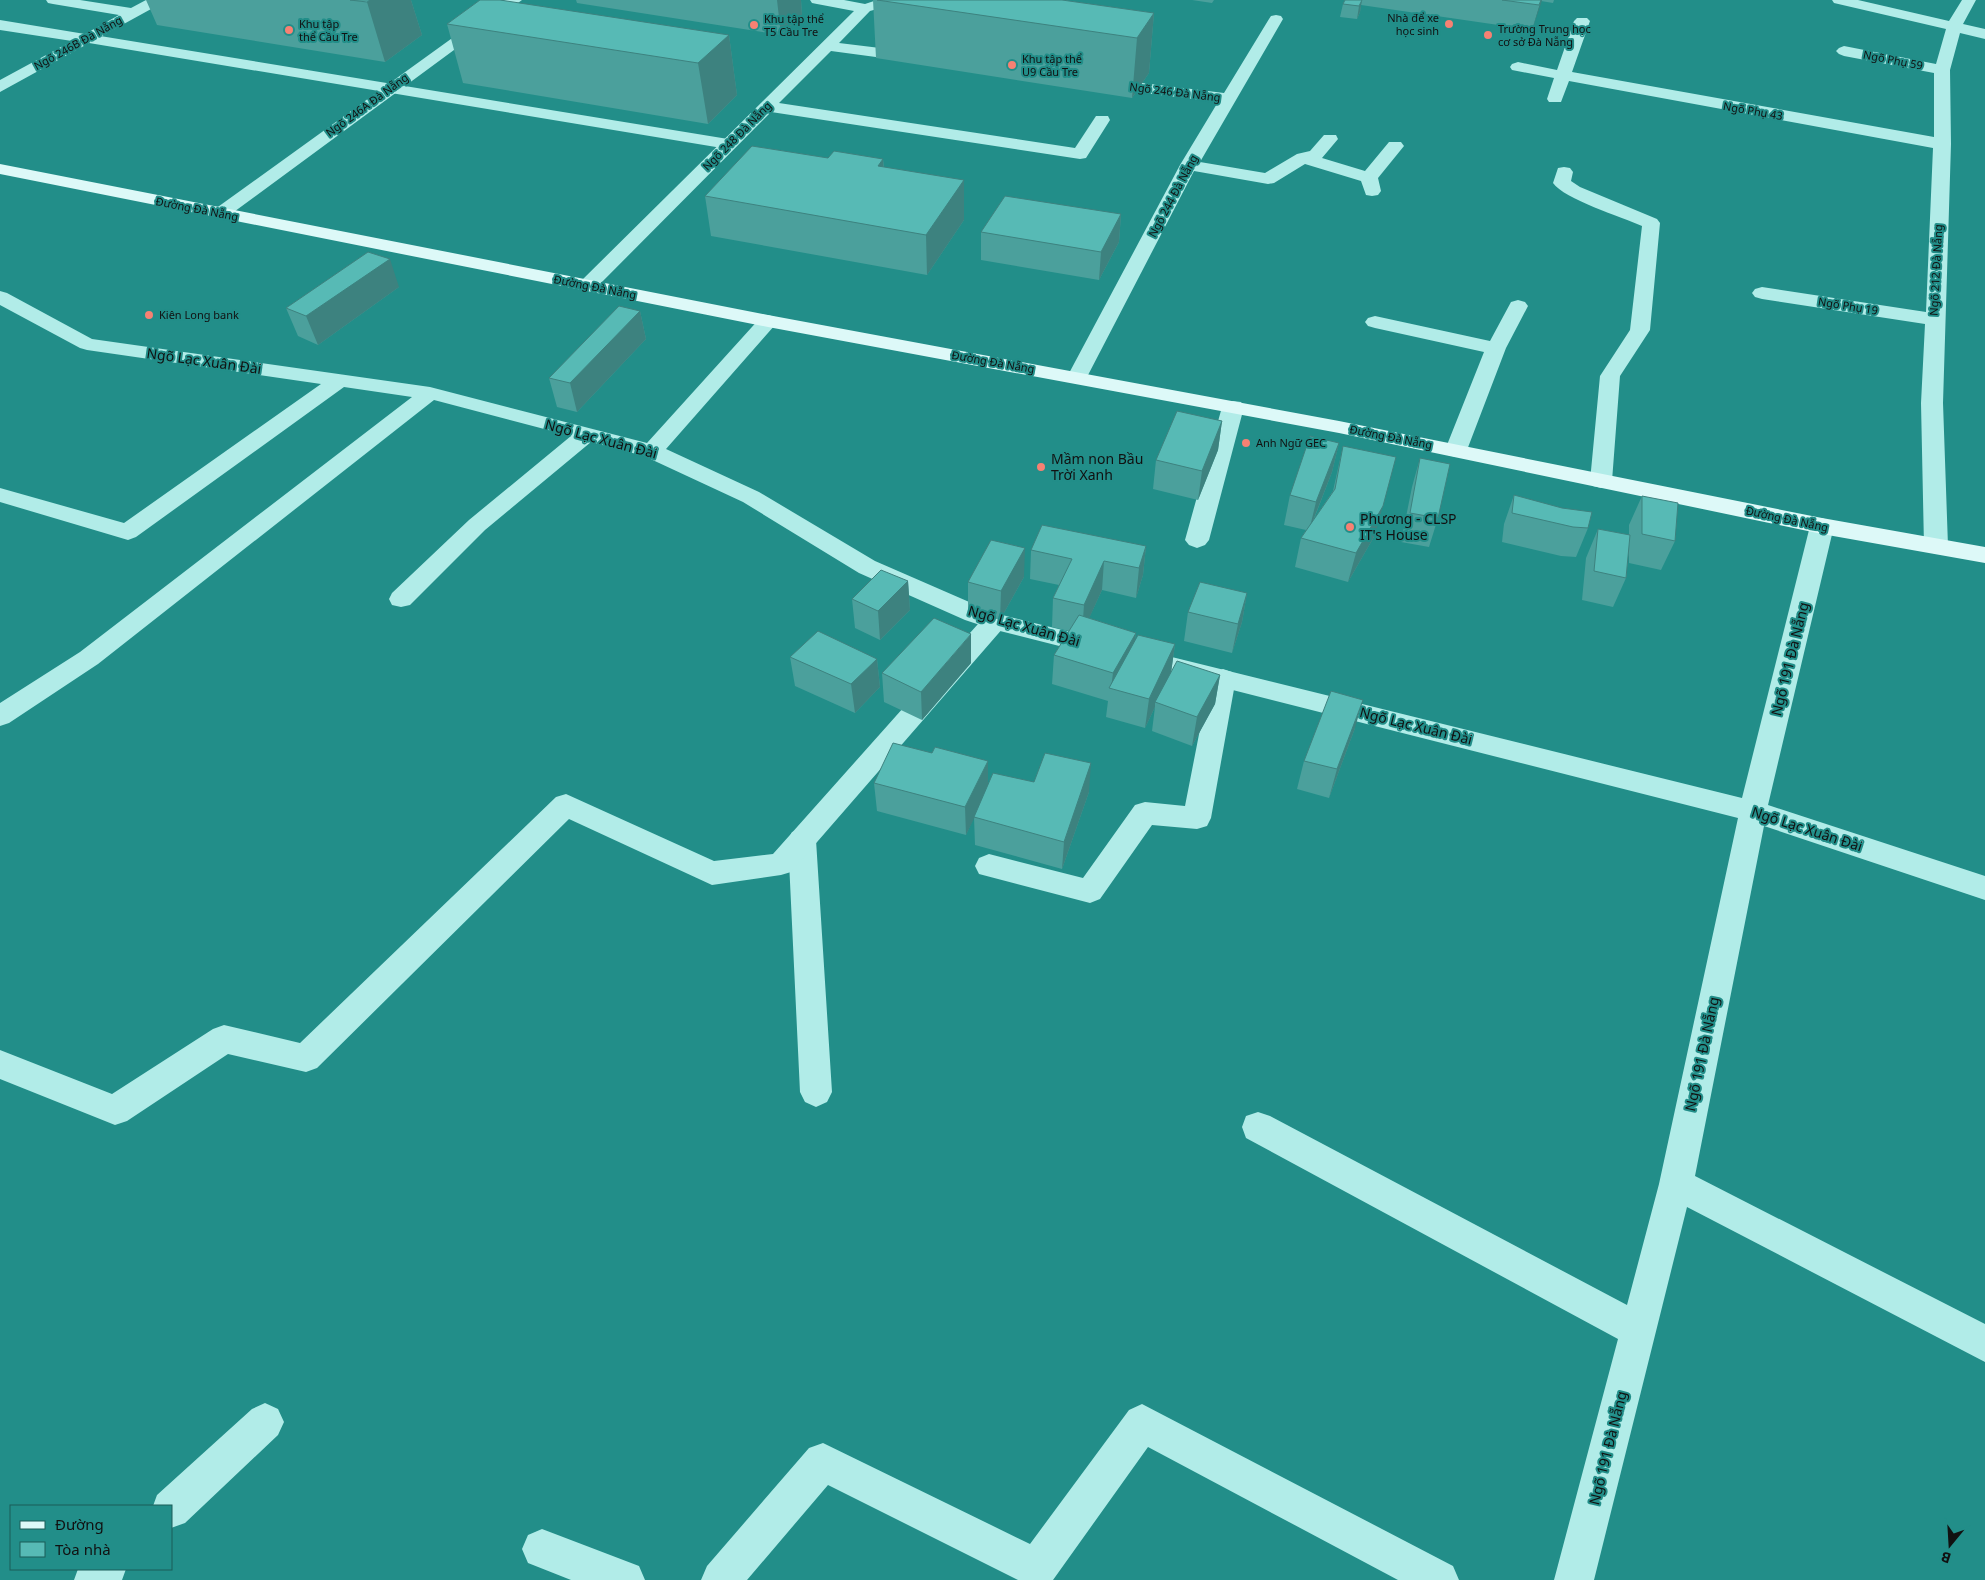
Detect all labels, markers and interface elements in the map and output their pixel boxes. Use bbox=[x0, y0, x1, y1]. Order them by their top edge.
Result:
place label: Nhà để xe học sinh bbox=[1387, 10, 1439, 38]
place label: Khu tập thể T5 Cầu Tre bbox=[764, 11, 824, 39]
street label: Ngõ 246B Đà Nẵng bbox=[31, 12, 125, 73]
place label: Khu tập thể Cầu Tre bbox=[299, 16, 358, 44]
marker: Nhà để xe học sinh bbox=[1443, 18, 1455, 30]
marker: Khu tập thể T5 Cầu Tre bbox=[748, 19, 760, 31]
place label: Trường Trung học cơ sở Đà Nẵng bbox=[1498, 21, 1591, 49]
marker: Khu tập thể Cầu Tre bbox=[283, 24, 295, 36]
marker: Trường Trung học cơ sở Đà Nẵng bbox=[1482, 29, 1494, 41]
street label: Ngõ Phụ 59 bbox=[1862, 46, 1924, 73]
place label: Khu tập thể U9 Cầu Tre bbox=[1022, 51, 1082, 79]
marker: Khu tập thể U9 Cầu Tre bbox=[1006, 59, 1018, 71]
street label: Ngõ 246A Đà Nẵng bbox=[322, 70, 411, 140]
street label: Ngõ 246 Đà Nẵng bbox=[1129, 78, 1221, 105]
street label: Ngõ 248 Đà Nẵng bbox=[699, 98, 774, 173]
street label: Ngõ Phụ 43 bbox=[1722, 98, 1784, 123]
street label: Ngõ 244 Đà Nẵng bbox=[1144, 152, 1201, 240]
street label: Đường Đà Nẵng bbox=[155, 193, 240, 224]
street label: Ngõ 212 Đà Nẵng bbox=[1926, 224, 1945, 316]
street label: Đường Đà Nẵng bbox=[553, 271, 638, 302]
street label: Ngõ Phụ 19 bbox=[1817, 293, 1879, 318]
place label: Kiên Long bank bbox=[159, 307, 239, 322]
marker: Kiên Long bank bbox=[143, 309, 155, 321]
street label: Ngõ Lạc Xuân Đài bbox=[146, 343, 263, 378]
street label: Đường Đà Nẵng bbox=[951, 347, 1036, 376]
street label: Ngõ Lạc Xuân Đài bbox=[543, 414, 659, 463]
street label: Đường Đà Nẵng bbox=[1349, 421, 1434, 452]
place label: Anh Ngữ GEC bbox=[1256, 435, 1326, 450]
marker: Anh Ngữ GEC bbox=[1240, 437, 1252, 449]
place label: Mầm non Bầu Trời Xanh bbox=[1051, 449, 1143, 484]
marker: Mầm non Bầu Trời Xanh bbox=[1035, 461, 1047, 473]
street label: Đường Đà Nẵng bbox=[1745, 502, 1830, 535]
place label: Phương - CLSP IT's House bbox=[1360, 509, 1457, 544]
marker: Phương - CLSP IT's House bbox=[1344, 521, 1356, 533]
street label: Ngõ Lạc Xuân Đài bbox=[966, 600, 1082, 651]
street label: Ngõ 191 Đà Nẵng bbox=[1766, 600, 1813, 718]
street label: Ngõ Lạc Xuân Đài bbox=[1358, 702, 1475, 749]
street label: Ngõ Lạc Xuân Đài bbox=[1749, 802, 1865, 855]
street label: Ngõ 191 Đà Nẵng bbox=[1680, 995, 1723, 1113]
street label: Ngõ 191 Đà Nẵng bbox=[1584, 1389, 1631, 1507]
legend bbox=[10, 1505, 172, 1570]
text: Đường bbox=[55, 1514, 104, 1534]
north arrow bbox=[1925, 1520, 1975, 1570]
text: Tòa nhà bbox=[55, 1539, 111, 1559]
text: B bbox=[1938, 1547, 1953, 1568]

